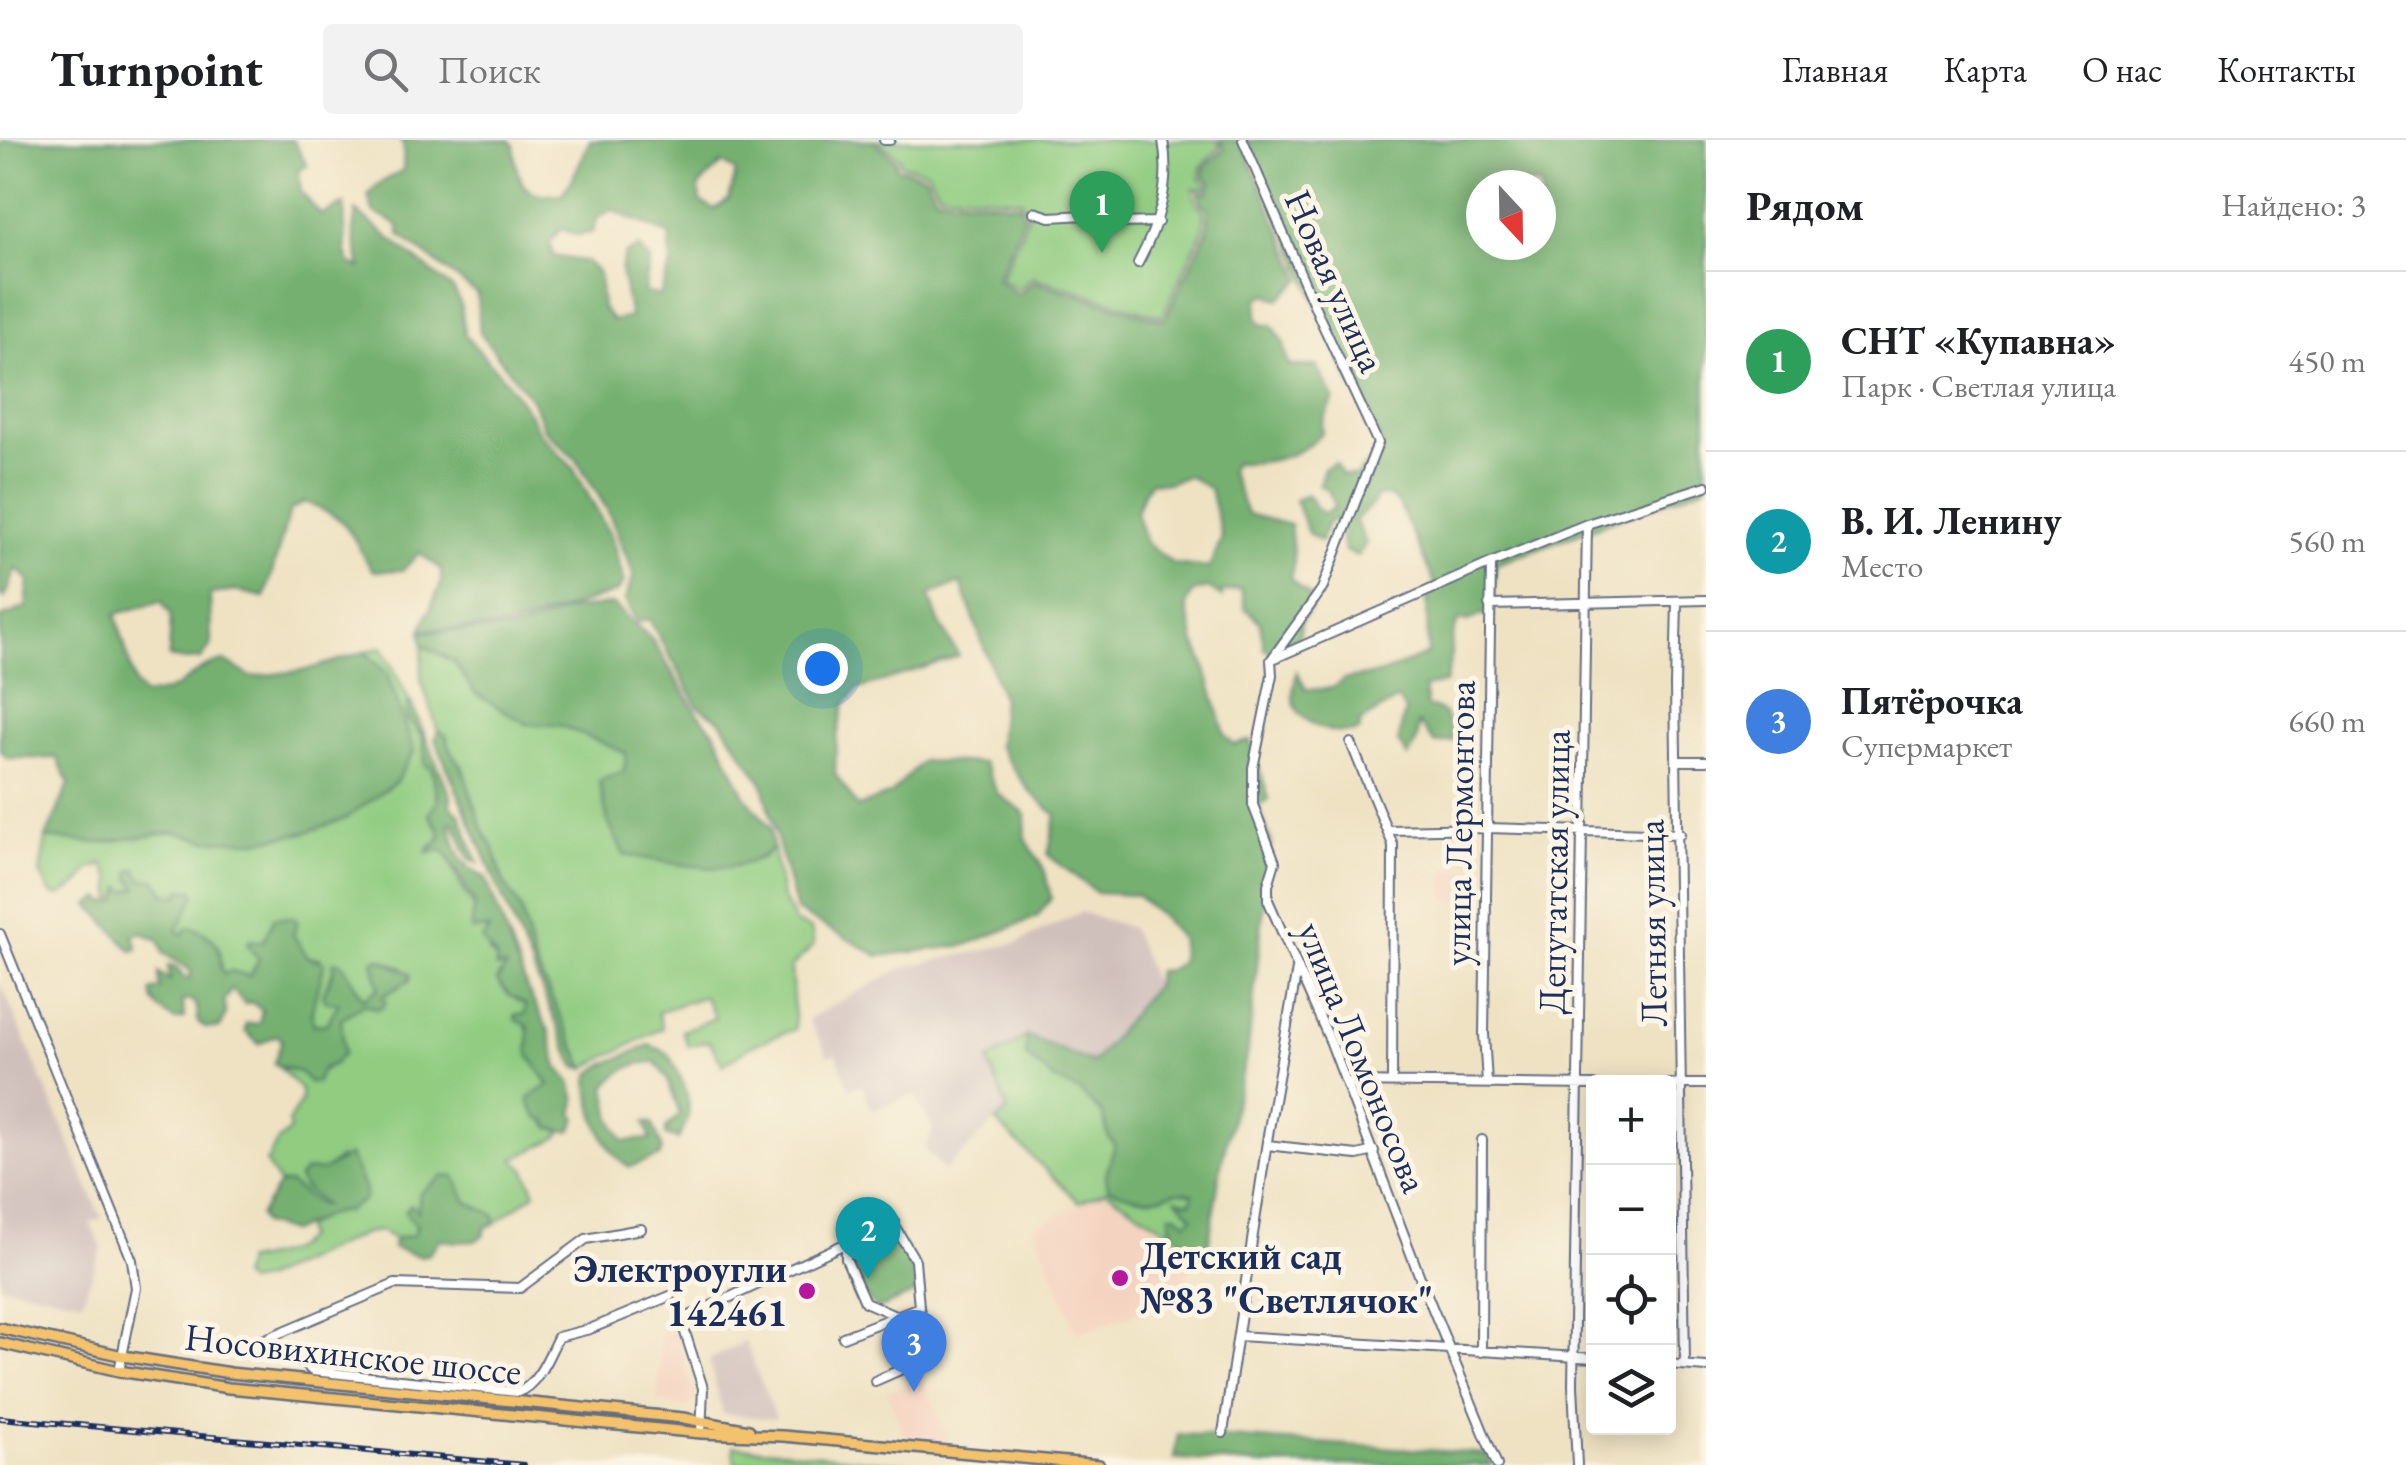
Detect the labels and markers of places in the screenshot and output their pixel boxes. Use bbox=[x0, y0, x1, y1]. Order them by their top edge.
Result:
pin: 1 bbox=[1070, 171, 1134, 253]
pin: 2 bbox=[836, 1196, 900, 1279]
place label: Детский сад №83 "Светлячок" bbox=[1140, 1231, 1433, 1324]
place label: Электроугли 142461 bbox=[573, 1244, 787, 1337]
marker: Детский сад №83 "Светлячок" bbox=[1109, 1267, 1131, 1289]
marker: Электроугли 142461 bbox=[796, 1280, 818, 1302]
pin: 3 bbox=[882, 1310, 946, 1392]

